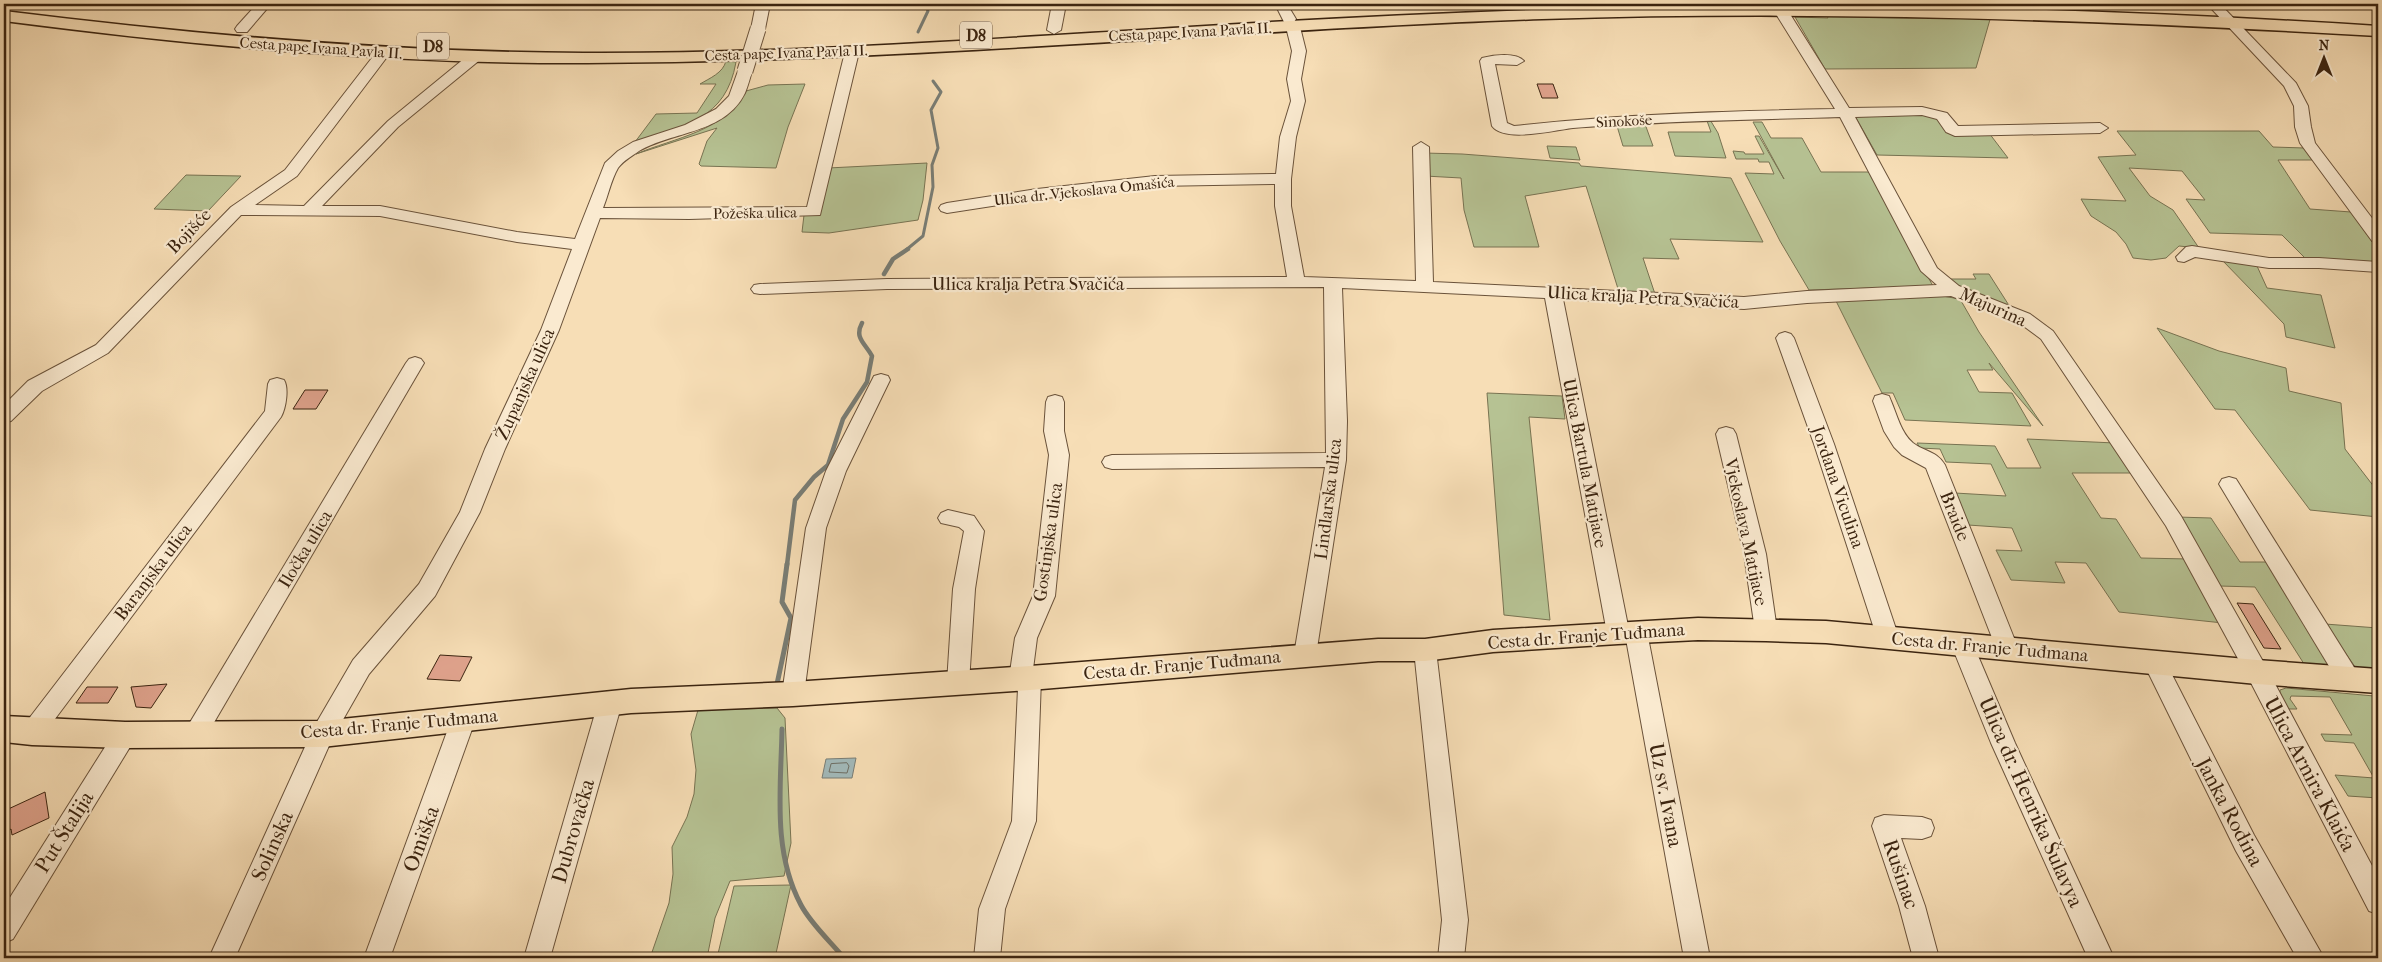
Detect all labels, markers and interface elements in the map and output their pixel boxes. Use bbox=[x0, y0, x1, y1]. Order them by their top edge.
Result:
street label: Cesta pape Ivana Pavla II. bbox=[1108, 19, 1272, 45]
road number: D8 bbox=[960, 22, 992, 48]
road number: D8 bbox=[417, 32, 449, 59]
north arrow bbox=[2300, 32, 2350, 82]
street label: Cesta pape Ivana Pavla II. bbox=[239, 33, 403, 63]
text: N bbox=[2319, 37, 2330, 54]
street label: Cesta pape Ivana Pavla II. bbox=[704, 41, 868, 65]
street label: Sinokoše bbox=[1595, 111, 1653, 131]
street label: Ulica dr. Vjekoslava Omašića bbox=[993, 172, 1176, 209]
street label: Požeška ulica bbox=[713, 203, 798, 223]
street label: Bojišće bbox=[163, 205, 216, 258]
street label: Ulica kralja Petra Svačića bbox=[932, 274, 1125, 295]
street label: Ulica kralja Petra Svačića bbox=[1546, 282, 1740, 313]
street label: Majurina bbox=[1956, 283, 2030, 332]
street label: Županjska ulica bbox=[490, 324, 560, 443]
street label: Ulica Bartula Matijace bbox=[1558, 377, 1611, 550]
street label: Jordana Viculina bbox=[1806, 422, 1868, 552]
street label: Lindlarska ulica bbox=[1311, 437, 1346, 561]
street label: Vjekoslava Matijace bbox=[1719, 456, 1771, 608]
street label: Gostinjska ulica bbox=[1030, 481, 1067, 603]
street label: Braide bbox=[1935, 488, 1974, 544]
street label: Iločka ulica bbox=[274, 506, 337, 592]
street label: Baranjska ulica bbox=[110, 519, 197, 625]
street label: Cesta dr. Franje Tuđmana bbox=[1487, 619, 1686, 654]
street label: Cesta dr. Franje Tuđmana bbox=[1891, 628, 2090, 667]
street label: Cesta dr. Franje Tuđmana bbox=[1083, 646, 1282, 685]
street label: Ulica dr. Henrika Šulavya bbox=[1974, 693, 2088, 911]
street label: Ulica Arnira Klaića bbox=[2259, 693, 2361, 856]
street label: Cesta dr. Franje Tuđmana bbox=[300, 705, 499, 744]
street label: Uz sv. Ivana bbox=[1644, 741, 1688, 850]
street label: Janka Rodina bbox=[2190, 752, 2269, 871]
street label: Dubrovačka bbox=[547, 776, 599, 886]
street label: Put Štalija bbox=[30, 787, 99, 877]
street label: Omiška bbox=[398, 802, 444, 875]
street label: Solinska bbox=[246, 807, 298, 885]
street label: Rušinac bbox=[1878, 836, 1924, 912]

